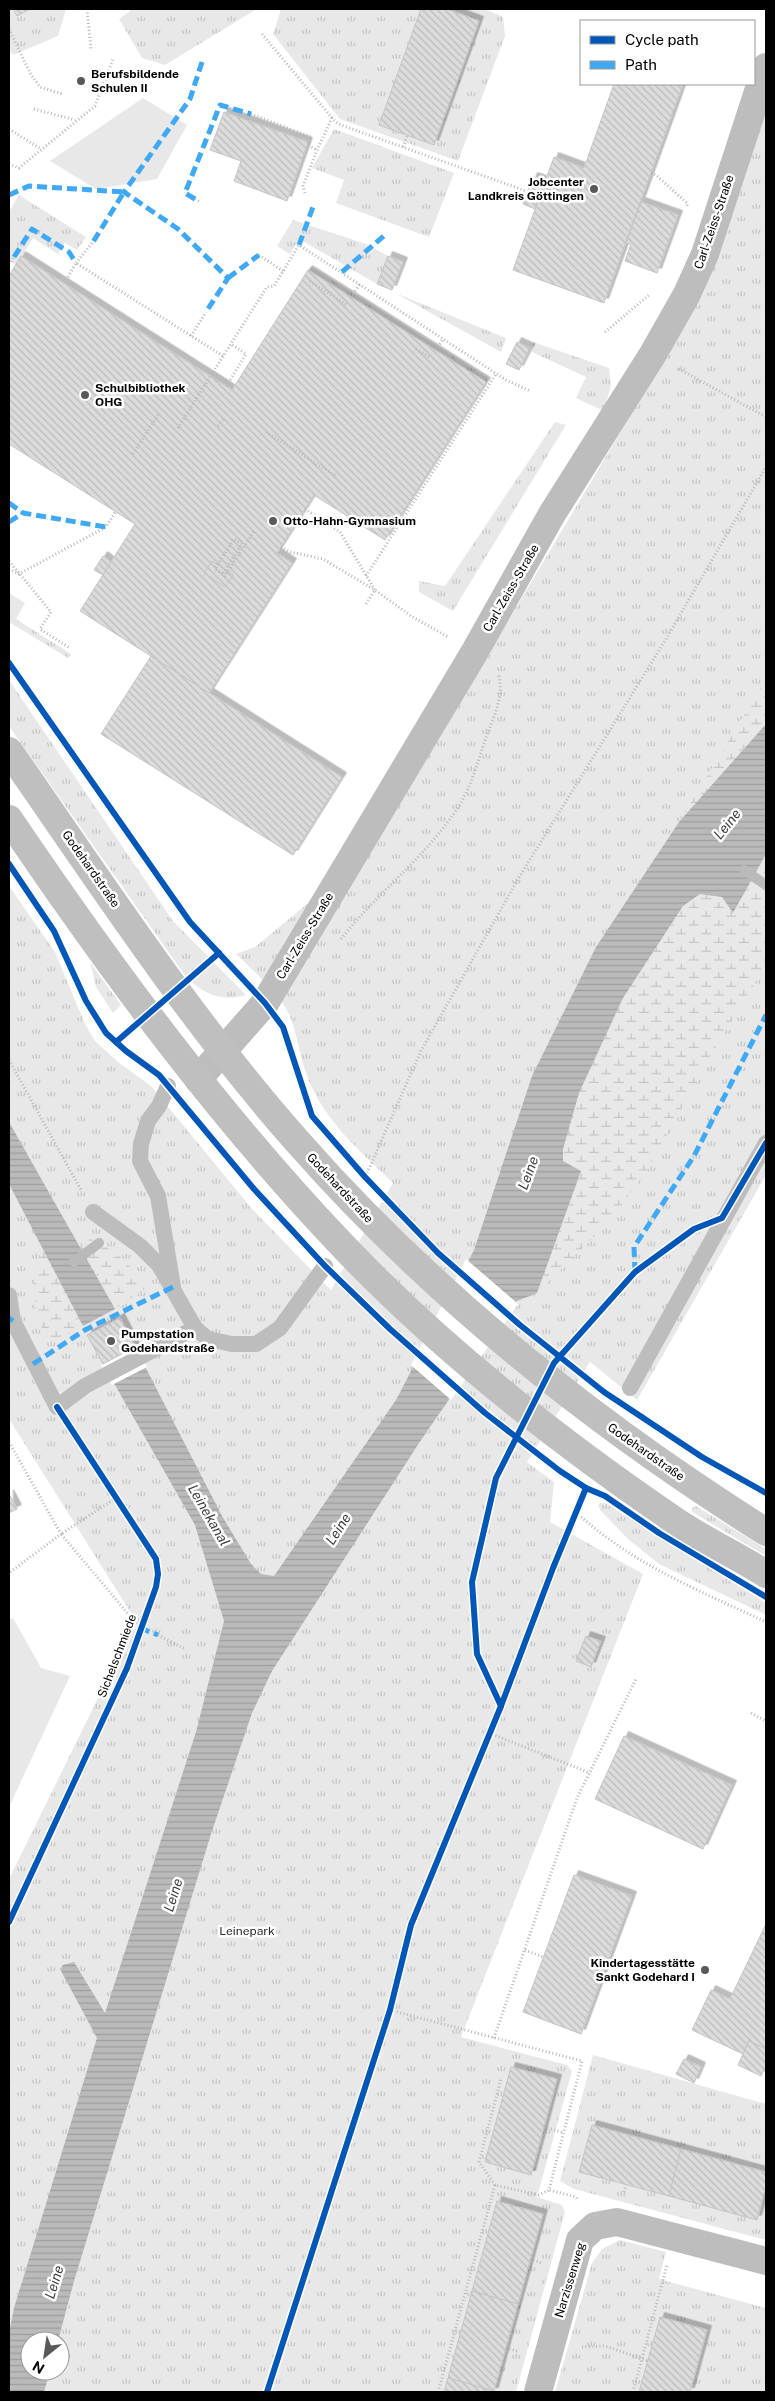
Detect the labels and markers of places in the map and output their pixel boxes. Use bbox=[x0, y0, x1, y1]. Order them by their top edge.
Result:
place label: Berufsbildende Schulen II bbox=[91, 67, 179, 95]
marker: Berufsbildende Schulen II bbox=[75, 75, 87, 87]
place label: Jobcenter Landkreis Göttingen bbox=[468, 175, 584, 203]
marker: Jobcenter Landkreis Göttingen bbox=[588, 183, 600, 195]
place label: Schulbibliothek OHG bbox=[95, 381, 186, 409]
marker: Schulbibliothek OHG bbox=[79, 389, 91, 401]
place label: Otto-Hahn-Gymnasium bbox=[283, 514, 416, 528]
marker: Otto-Hahn-Gymnasium bbox=[267, 515, 279, 527]
place label: Pumpstation Godehardstraße bbox=[121, 1327, 215, 1355]
marker: Pumpstation Godehardstraße bbox=[105, 1335, 117, 1347]
place label: Kindertagesstätte Sankt Godehard I bbox=[590, 1956, 695, 1984]
marker: Kindertagesstätte Sankt Godehard I bbox=[699, 1964, 711, 1976]

